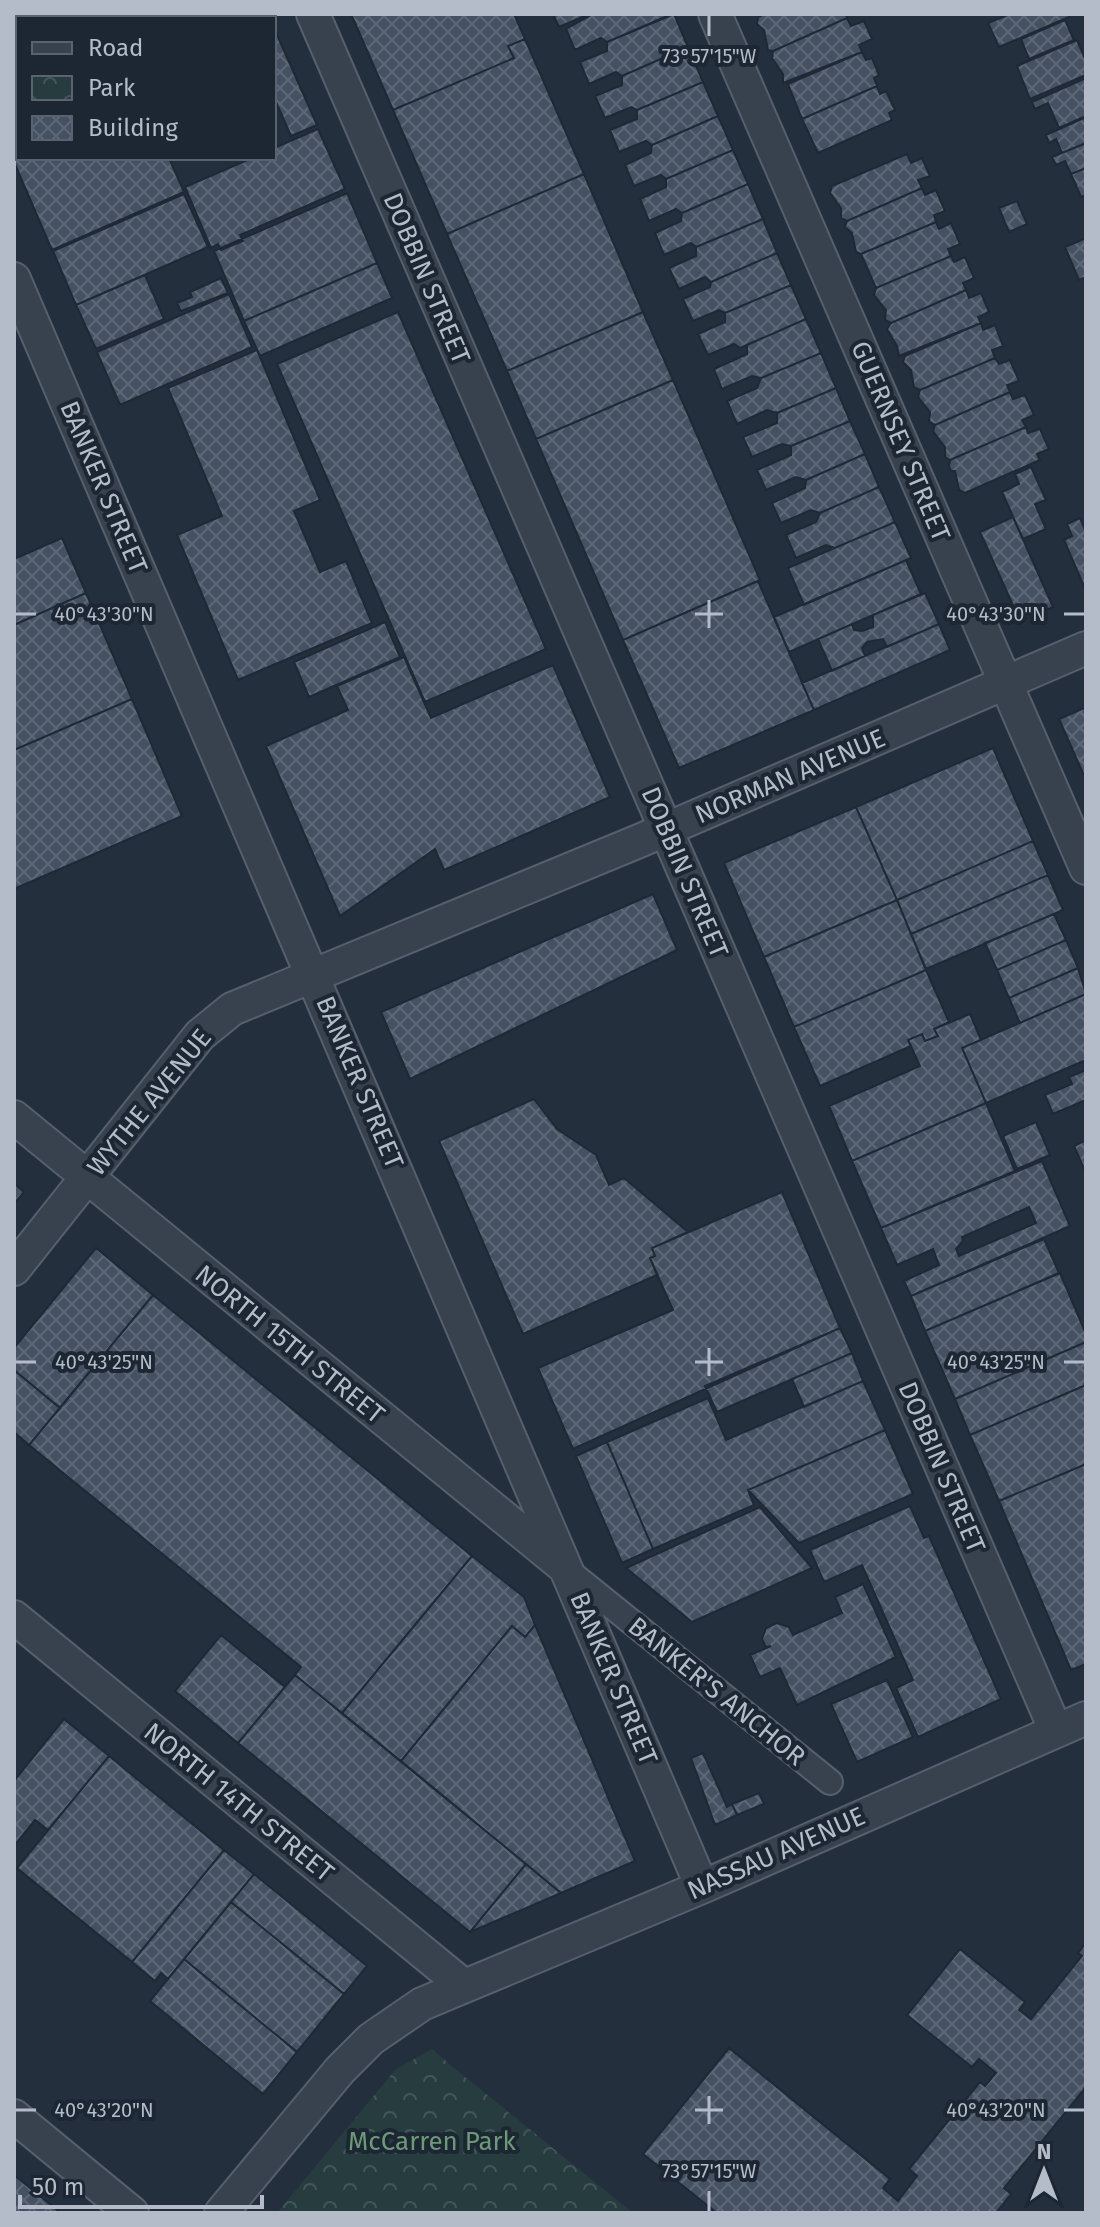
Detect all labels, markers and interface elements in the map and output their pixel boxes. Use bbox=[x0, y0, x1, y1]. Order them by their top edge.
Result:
legend bbox=[16, 16, 276, 160]
text: Road bbox=[88, 34, 143, 62]
text: 73°57'15"W bbox=[662, 44, 757, 68]
text: Park bbox=[88, 74, 136, 102]
text: Building bbox=[88, 114, 178, 142]
street label: DOBBIN STREET bbox=[377, 188, 477, 369]
street label: GUERNSEY STREET bbox=[844, 337, 957, 546]
street label: BANKER STREET bbox=[53, 396, 154, 579]
text: 40°43'30"N bbox=[54, 602, 154, 626]
text: 40°43'30"N bbox=[946, 602, 1046, 626]
street label: NORMAN AVENUE bbox=[691, 723, 890, 830]
street label: DOBBIN STREET bbox=[635, 782, 735, 963]
street label: BANKER STREET bbox=[309, 991, 410, 1174]
street label: WYTHE AVENUE bbox=[81, 1023, 218, 1182]
street label: NORTH 15TH STREET bbox=[189, 1259, 391, 1430]
text: 40°43'25"N bbox=[55, 1350, 153, 1374]
text: 40°43'25"N bbox=[947, 1350, 1045, 1374]
street label: DOBBIN STREET bbox=[892, 1377, 992, 1558]
street label: BANKER STREET bbox=[563, 1587, 664, 1770]
street label: BANKER'S ANCHOR bbox=[622, 1611, 812, 1772]
street label: NORTH 14TH STREET bbox=[138, 1716, 340, 1889]
street label: NASSAU AVENUE bbox=[683, 1800, 870, 1906]
text: 40°43'20"N bbox=[54, 2098, 154, 2122]
text: 40°43'20"N bbox=[946, 2098, 1046, 2122]
park label: McCarren Park bbox=[348, 2126, 517, 2157]
north arrow bbox=[1004, 2131, 1084, 2211]
text: N bbox=[1037, 2138, 1051, 2165]
scale bar bbox=[20, 2159, 262, 2209]
text: 73°57'15"W bbox=[662, 2159, 757, 2183]
text: 50 m bbox=[32, 2173, 84, 2201]

